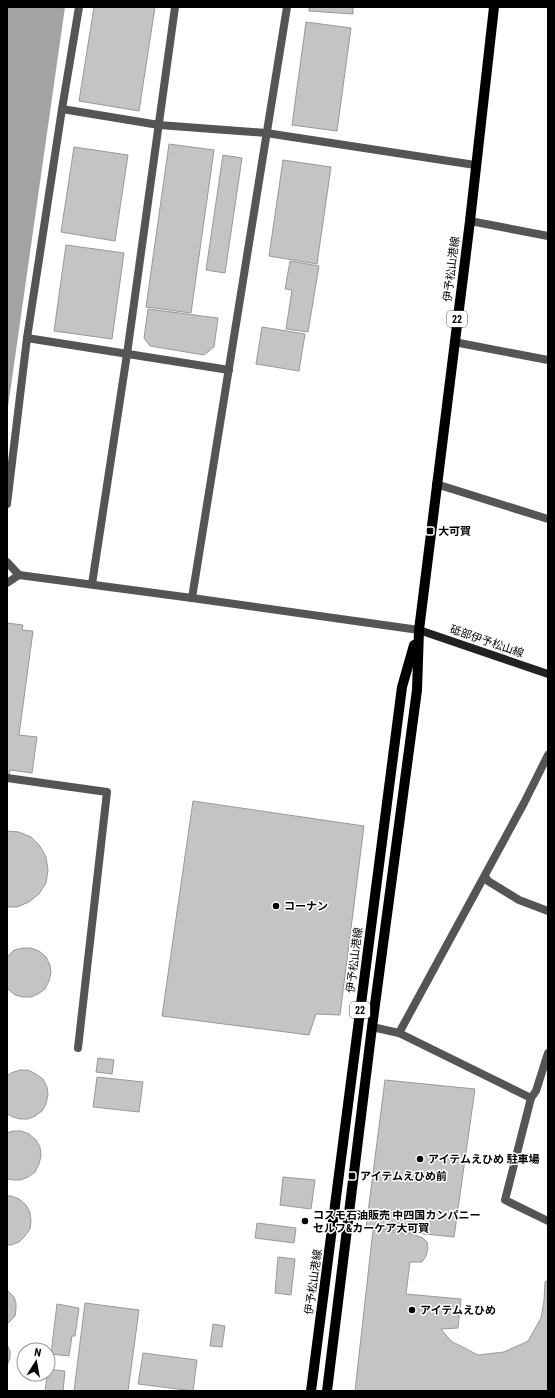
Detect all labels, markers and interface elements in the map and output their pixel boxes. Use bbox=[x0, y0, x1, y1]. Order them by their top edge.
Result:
street label: 伊予松山港線 bbox=[441, 236, 462, 303]
road number: 22 bbox=[447, 311, 467, 327]
place label: 大可賀 bbox=[438, 525, 471, 538]
marker: 大可賀 bbox=[425, 526, 435, 536]
street label: 砥部伊予松山線 bbox=[448, 623, 525, 660]
place label: コーナン bbox=[284, 900, 328, 913]
marker: コーナン bbox=[271, 901, 281, 911]
street label: 伊予松山港線 bbox=[344, 927, 365, 994]
road number: 22 bbox=[350, 1002, 370, 1018]
place label: アイテムえひめ 駐車場 bbox=[428, 1153, 539, 1166]
marker: アイテムえひめ 駐車場 bbox=[415, 1154, 425, 1164]
place label: アイテムえひめ前 bbox=[360, 1170, 447, 1183]
marker: アイテムえひめ前 bbox=[347, 1171, 357, 1181]
place label: コスモ石油販売 中四国カンパニー セルフ&カーケア大可賀 bbox=[313, 1209, 481, 1235]
marker: コスモ石油販売 中四国カンパニー セルフ&カーケア大可賀 bbox=[300, 1216, 310, 1226]
street label: 伊予松山港線 bbox=[302, 1248, 325, 1316]
place label: アイテムえひめ bbox=[420, 1304, 496, 1317]
marker: アイテムえひめ bbox=[407, 1305, 417, 1315]
north arrow bbox=[16, 1342, 56, 1382]
text: N bbox=[33, 1346, 43, 1360]

